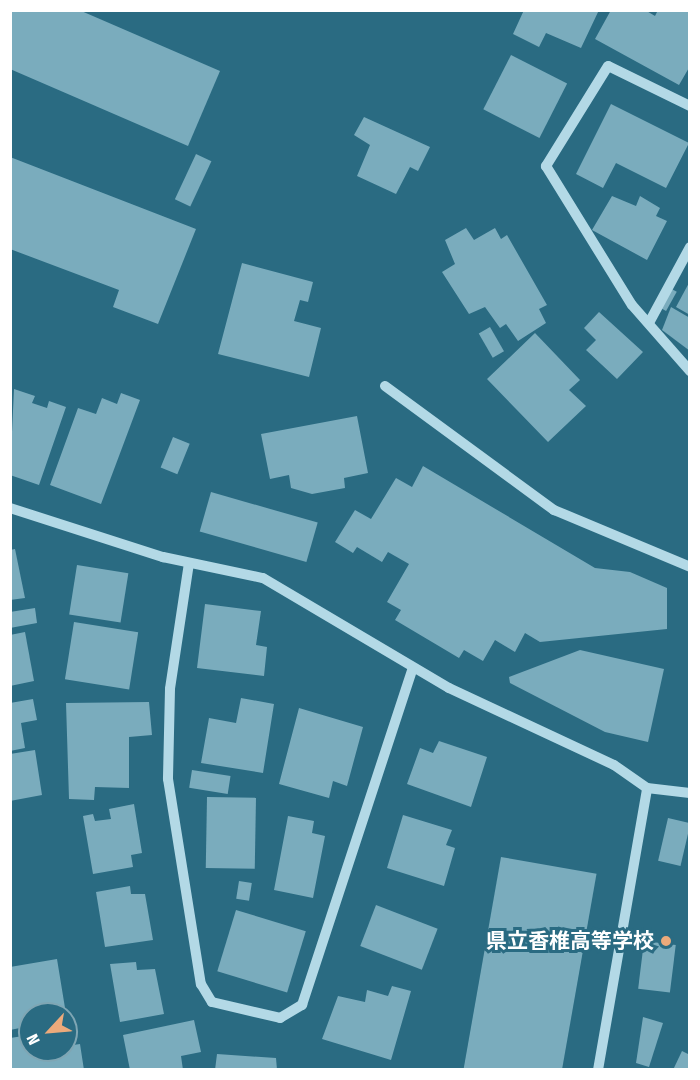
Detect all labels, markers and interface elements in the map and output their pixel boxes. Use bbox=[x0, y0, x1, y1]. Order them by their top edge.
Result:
place label: 県立香椎高等学校 bbox=[486, 928, 654, 954]
marker: 県立香椎高等学校 bbox=[659, 934, 673, 948]
north arrow bbox=[18, 1002, 78, 1062]
text: N bbox=[23, 1031, 44, 1048]

